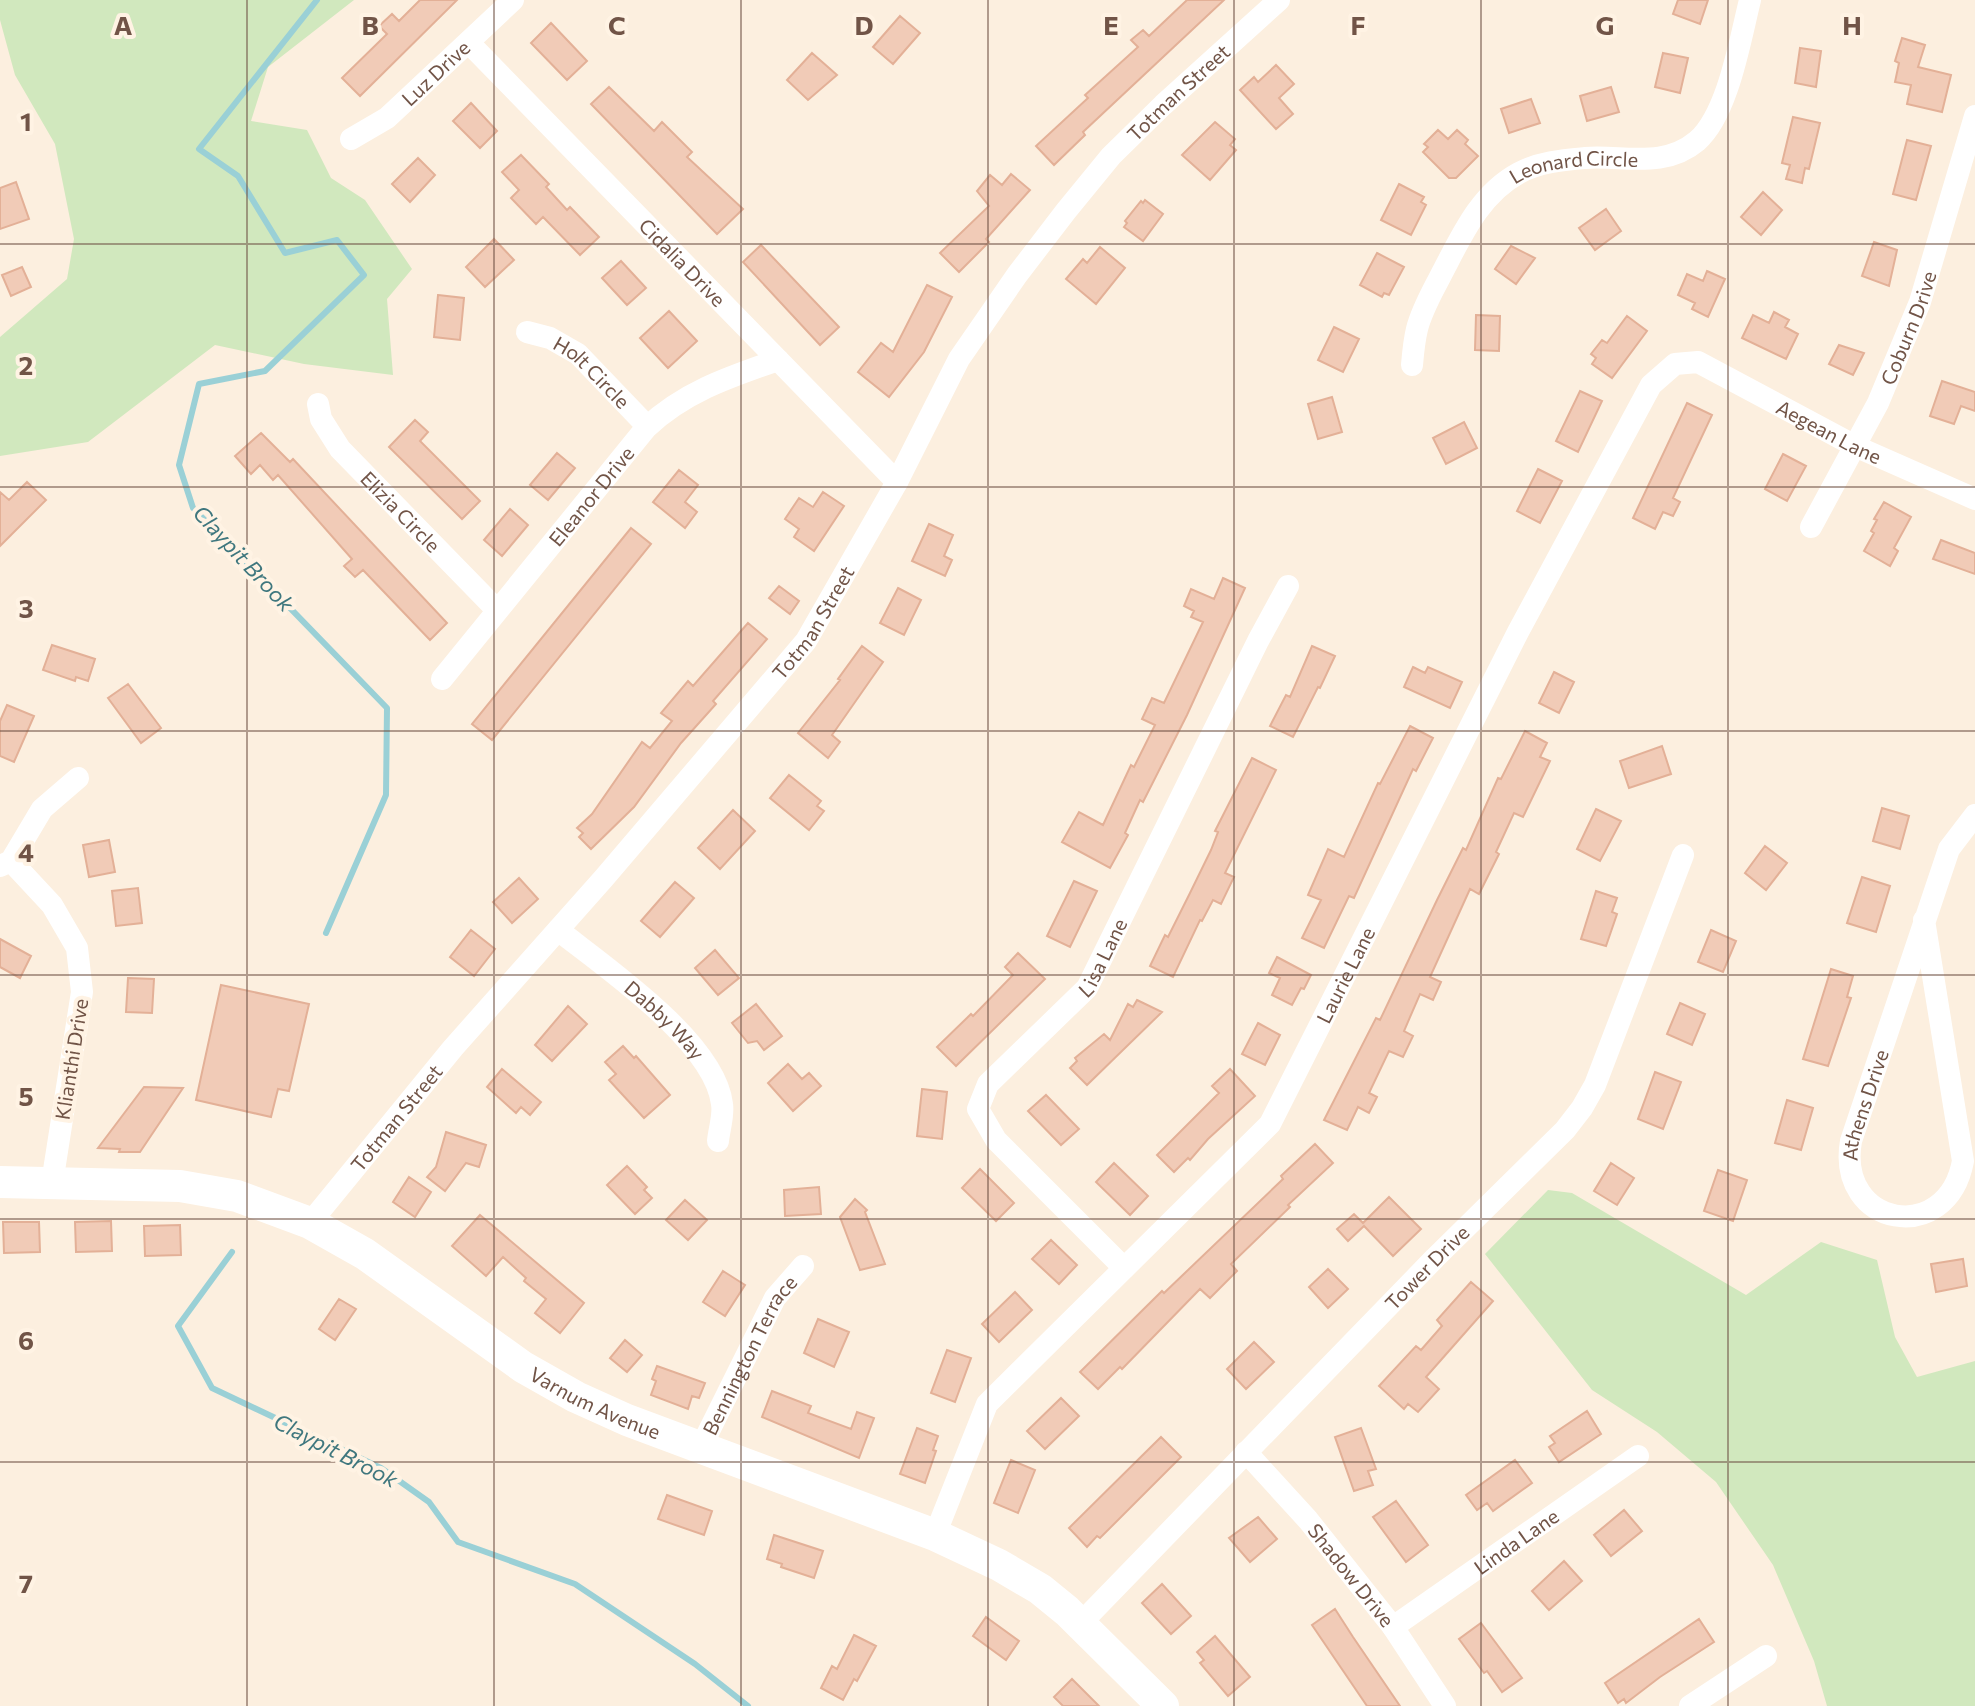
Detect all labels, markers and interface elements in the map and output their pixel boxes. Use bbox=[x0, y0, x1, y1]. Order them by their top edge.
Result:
text: A bbox=[114, 9, 133, 40]
text: B bbox=[361, 9, 379, 40]
text: C bbox=[608, 9, 626, 40]
text: D bbox=[854, 9, 874, 40]
text: E bbox=[1103, 9, 1119, 40]
text: F bbox=[1350, 9, 1366, 40]
text: G bbox=[1596, 9, 1614, 40]
text: H bbox=[1842, 9, 1862, 40]
street label: Luz Drive bbox=[396, 35, 475, 110]
street label: Totman Street bbox=[1122, 39, 1234, 146]
text: 1 bbox=[20, 105, 32, 136]
street label: Leonard Circle bbox=[1505, 145, 1639, 188]
street label: Cidalia Drive bbox=[634, 213, 731, 311]
street label: Coburn Drive bbox=[1875, 268, 1941, 388]
street label: Holt Circle bbox=[549, 331, 635, 413]
text: 2 bbox=[19, 349, 33, 380]
street label: Aegean Lane bbox=[1773, 394, 1885, 468]
street label: Eleanor Drive bbox=[543, 441, 639, 551]
street label: Elizia Circle bbox=[356, 466, 446, 557]
water label: Claypit Brook bbox=[188, 499, 301, 618]
street label: Totman Street bbox=[767, 561, 859, 684]
text: 3 bbox=[18, 592, 34, 623]
text: 4 bbox=[18, 836, 34, 867]
street label: Lisa Lane bbox=[1073, 914, 1131, 1002]
street label: Laurie Lane bbox=[1311, 923, 1379, 1027]
street label: Dabby Way bbox=[620, 975, 710, 1064]
street label: Klianthi Drive bbox=[50, 997, 92, 1121]
street label: Athens Drive bbox=[1837, 1046, 1893, 1161]
street label: Totman Street bbox=[345, 1059, 447, 1176]
text: 5 bbox=[18, 1080, 34, 1111]
street label: Tower Drive bbox=[1380, 1220, 1473, 1315]
street label: Bennington Terrace bbox=[697, 1270, 801, 1439]
text: 6 bbox=[18, 1324, 34, 1355]
street label: Varnum Avenue bbox=[526, 1361, 664, 1443]
water label: Claypit Brook bbox=[269, 1407, 404, 1493]
street label: Linda Lane bbox=[1469, 1503, 1563, 1579]
street label: Shadow Drive bbox=[1303, 1518, 1400, 1631]
text: 7 bbox=[19, 1567, 33, 1598]

